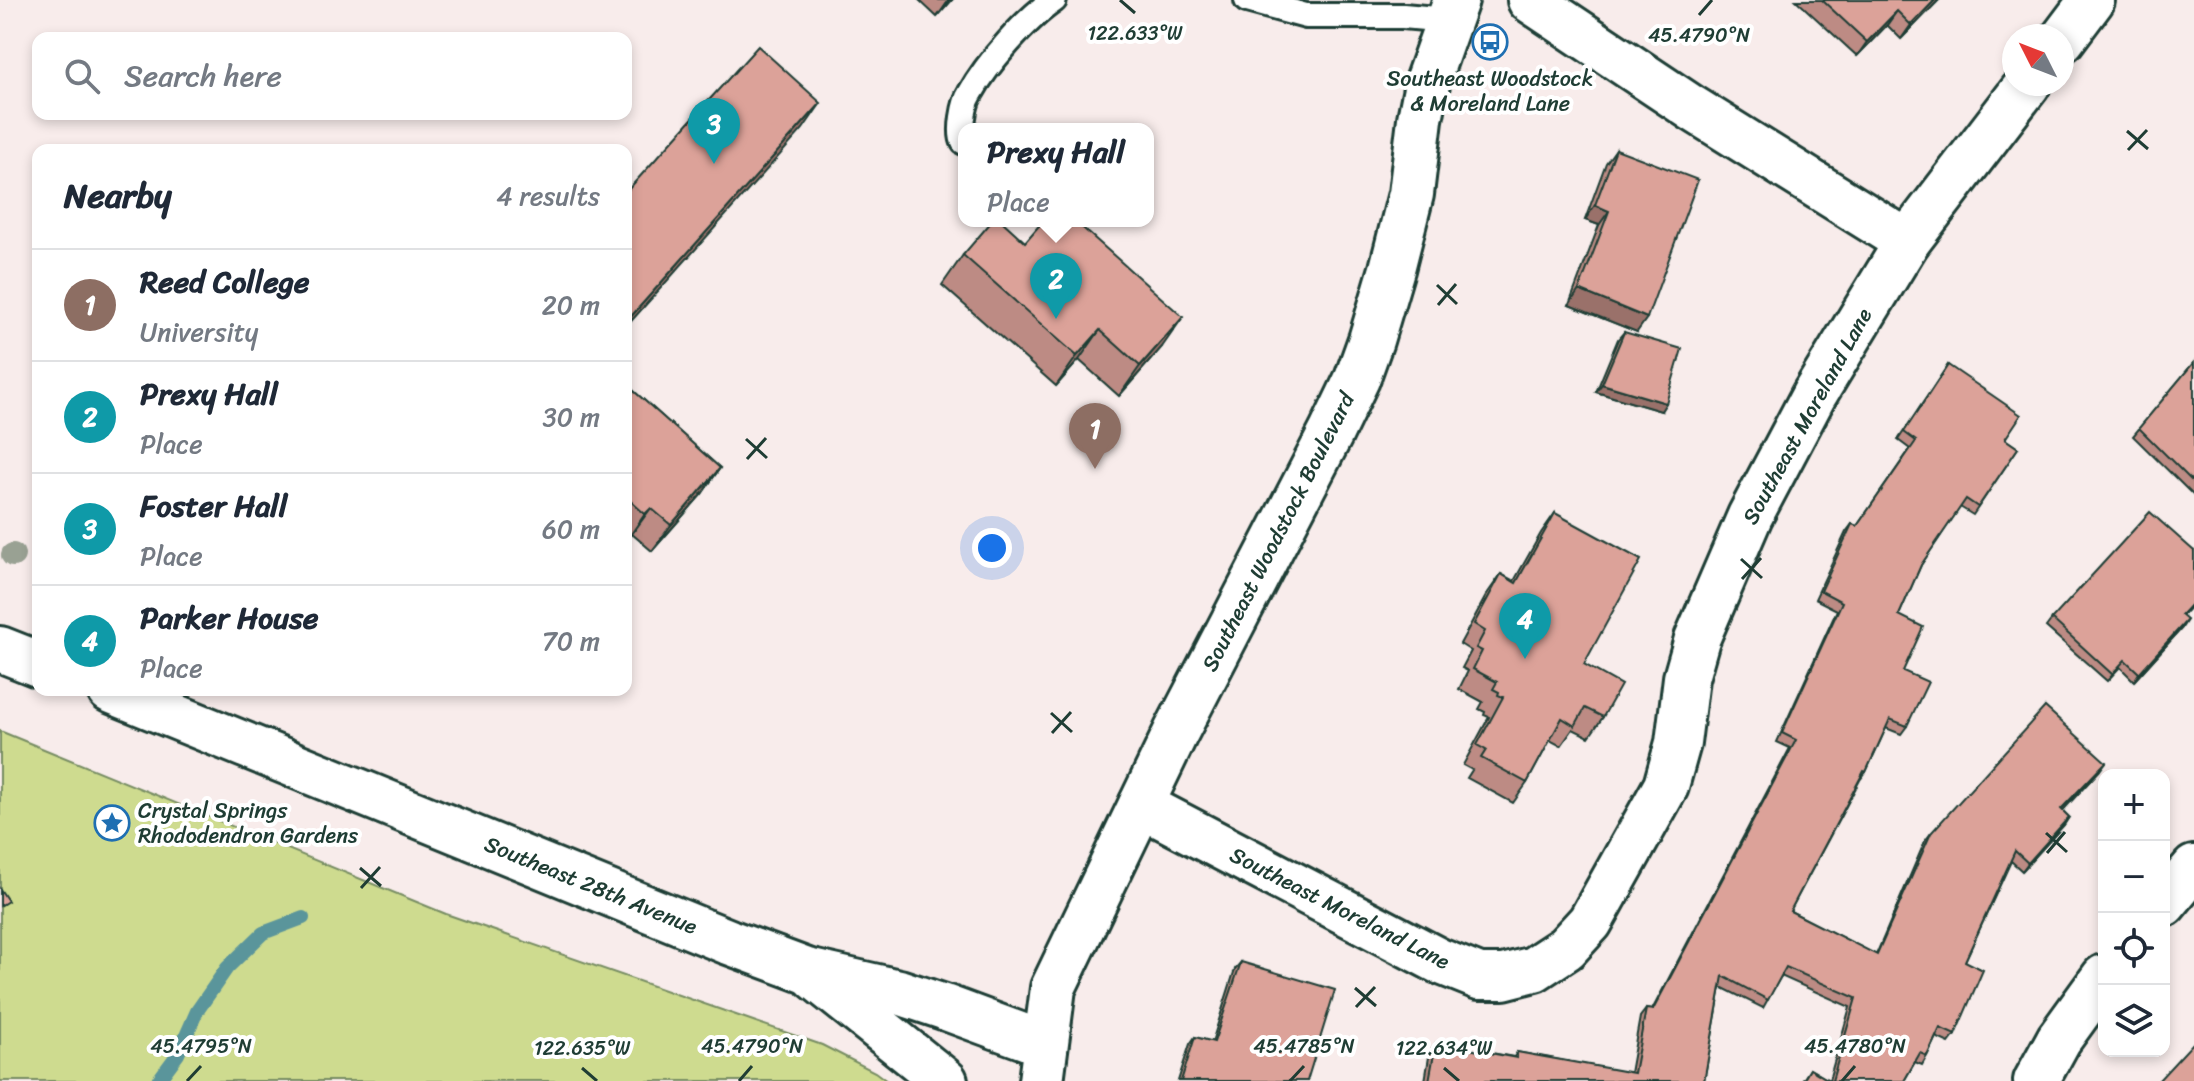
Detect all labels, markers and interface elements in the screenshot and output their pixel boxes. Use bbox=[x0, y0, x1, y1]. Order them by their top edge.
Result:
text: 122.633°W bbox=[1088, 16, 1183, 51]
text: 45.4790°N bbox=[1648, 18, 1750, 53]
bus stop icon: Southeast Woodstock & Moreland Lane bbox=[1471, 23, 1509, 61]
north arrow bbox=[2002, 24, 2074, 96]
search box bbox=[32, 32, 632, 120]
text: Search here bbox=[124, 49, 282, 103]
icon: search bbox=[60, 54, 104, 98]
place label: Southeast Woodstock & Moreland Lane bbox=[1386, 59, 1594, 123]
pin: 3 bbox=[688, 98, 740, 164]
popup bbox=[958, 123, 1154, 227]
text: Prexy Hall bbox=[987, 125, 1125, 179]
text: Nearby bbox=[64, 166, 172, 226]
text: 4 results bbox=[496, 173, 600, 219]
text: Place bbox=[987, 179, 1050, 225]
pin: 2 bbox=[1030, 253, 1082, 319]
text: Reed College bbox=[140, 255, 309, 309]
text: 1 bbox=[84, 282, 96, 328]
text: 20 m bbox=[542, 282, 600, 328]
street label: Southeast Moreland Lane bbox=[1731, 300, 1883, 532]
text: University bbox=[140, 309, 258, 355]
text: Prexy Hall bbox=[140, 367, 278, 421]
street label: Southeast Woodstock Boulevard bbox=[1190, 384, 1366, 679]
text: 2 bbox=[82, 394, 98, 440]
text: 30 m bbox=[543, 394, 600, 440]
pin: 1 bbox=[1069, 403, 1121, 469]
text: Place bbox=[140, 421, 203, 467]
text: Foster Hall bbox=[140, 479, 287, 533]
text: 3 bbox=[83, 506, 97, 552]
text: 60 m bbox=[542, 506, 600, 552]
your location bbox=[972, 528, 1012, 568]
text: Place bbox=[140, 533, 203, 579]
text: Parker House bbox=[140, 591, 318, 645]
pin: 4 bbox=[1499, 593, 1551, 659]
text: 4 bbox=[82, 618, 98, 664]
text: 70 m bbox=[542, 618, 600, 664]
text: Place bbox=[140, 645, 203, 691]
map controls bbox=[2098, 769, 2170, 1057]
button: + bbox=[2098, 769, 2170, 841]
place label: Crystal Springs Rhododendron Gardens bbox=[138, 791, 359, 855]
place icon: Crystal Springs Rhododendron Gardens bbox=[93, 804, 131, 842]
street label: Southeast 28th Avenue bbox=[478, 824, 704, 946]
street label: Southeast Moreland Lane bbox=[1223, 835, 1457, 981]
button: − bbox=[2098, 841, 2170, 913]
button: locate bbox=[2098, 913, 2170, 985]
button: layers bbox=[2098, 985, 2170, 1057]
text: 45.4795°N bbox=[150, 1029, 252, 1064]
text: 45.4790°N bbox=[701, 1029, 803, 1064]
text: 45.4785°N bbox=[1253, 1029, 1355, 1064]
text: 45.4780°N bbox=[1804, 1029, 1906, 1064]
text: 122.635°W bbox=[534, 1031, 631, 1066]
text: 122.634°W bbox=[1396, 1031, 1493, 1066]

